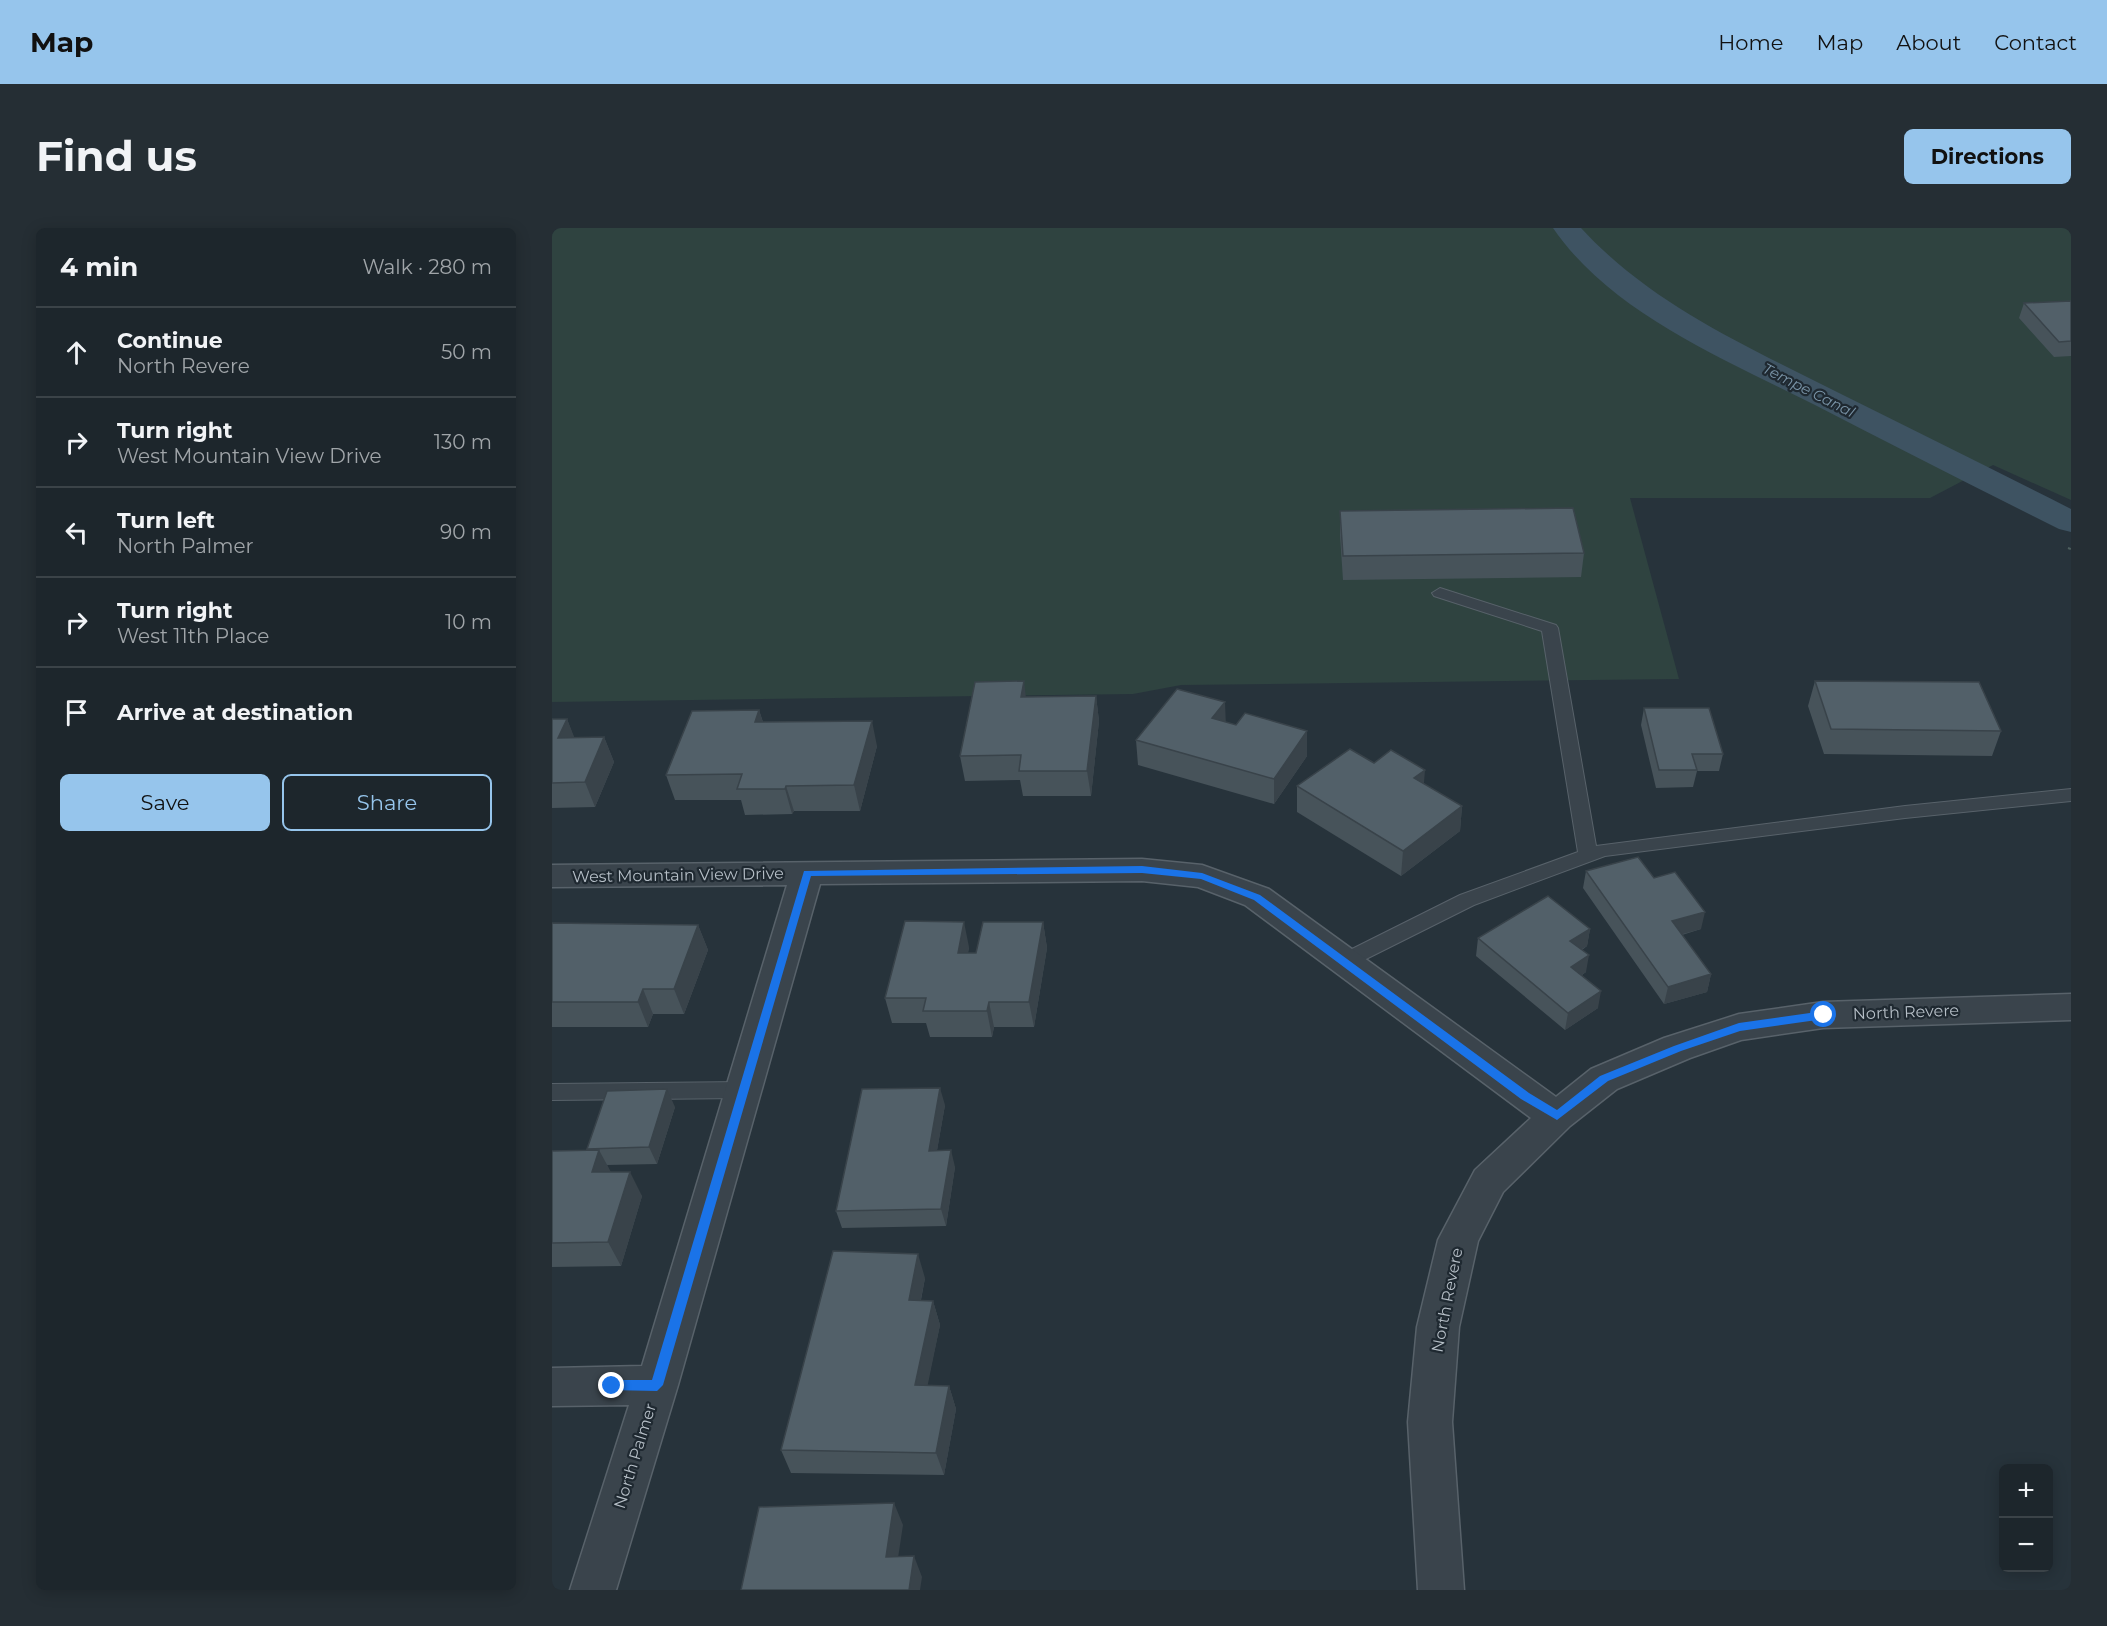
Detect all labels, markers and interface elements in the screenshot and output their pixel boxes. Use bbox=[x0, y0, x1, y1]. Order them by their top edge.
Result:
text: Map bbox=[30, 25, 93, 59]
text: Home bbox=[1718, 30, 1783, 55]
text: Map bbox=[1816, 30, 1863, 55]
text: About bbox=[1896, 30, 1961, 55]
text: Contact bbox=[1994, 30, 2077, 55]
button: Directions bbox=[1904, 129, 2071, 184]
text: Find us bbox=[36, 130, 197, 182]
text: 4 min bbox=[60, 251, 138, 283]
text: Walk · 280 m bbox=[362, 255, 492, 279]
text: Continue bbox=[117, 327, 223, 354]
icon: ahead bbox=[60, 336, 93, 369]
text: 50 m bbox=[441, 340, 492, 364]
text: North Revere bbox=[117, 354, 250, 378]
water label: Tempe Canal bbox=[1760, 359, 1858, 421]
text: Turn right bbox=[117, 417, 232, 444]
icon: right bbox=[60, 426, 93, 459]
text: 130 m bbox=[434, 430, 492, 454]
text: West Mountain View Drive bbox=[117, 444, 382, 468]
text: Turn left bbox=[117, 507, 215, 534]
icon: left bbox=[60, 516, 93, 549]
text: 90 m bbox=[440, 520, 492, 544]
text: North Palmer bbox=[117, 534, 254, 558]
text: Turn right bbox=[117, 597, 232, 624]
icon: right bbox=[60, 606, 93, 639]
text: 10 m bbox=[445, 610, 492, 634]
text: West 11th Place bbox=[117, 624, 269, 648]
icon: arrive bbox=[60, 696, 93, 729]
text: Arrive at destination bbox=[117, 699, 353, 726]
button: Save bbox=[60, 774, 270, 831]
button: Share bbox=[282, 774, 492, 831]
street label: West Mountain View Drive bbox=[572, 864, 784, 886]
route start bbox=[1810, 1001, 1836, 1027]
street label: North Revere bbox=[1853, 1001, 1959, 1023]
street label: North Revere bbox=[1428, 1246, 1466, 1354]
route end bbox=[598, 1372, 624, 1398]
street label: North Palmer bbox=[610, 1401, 660, 1511]
map controls bbox=[1999, 1464, 2053, 1572]
button: + bbox=[1999, 1464, 2053, 1518]
button: − bbox=[1999, 1518, 2053, 1572]

